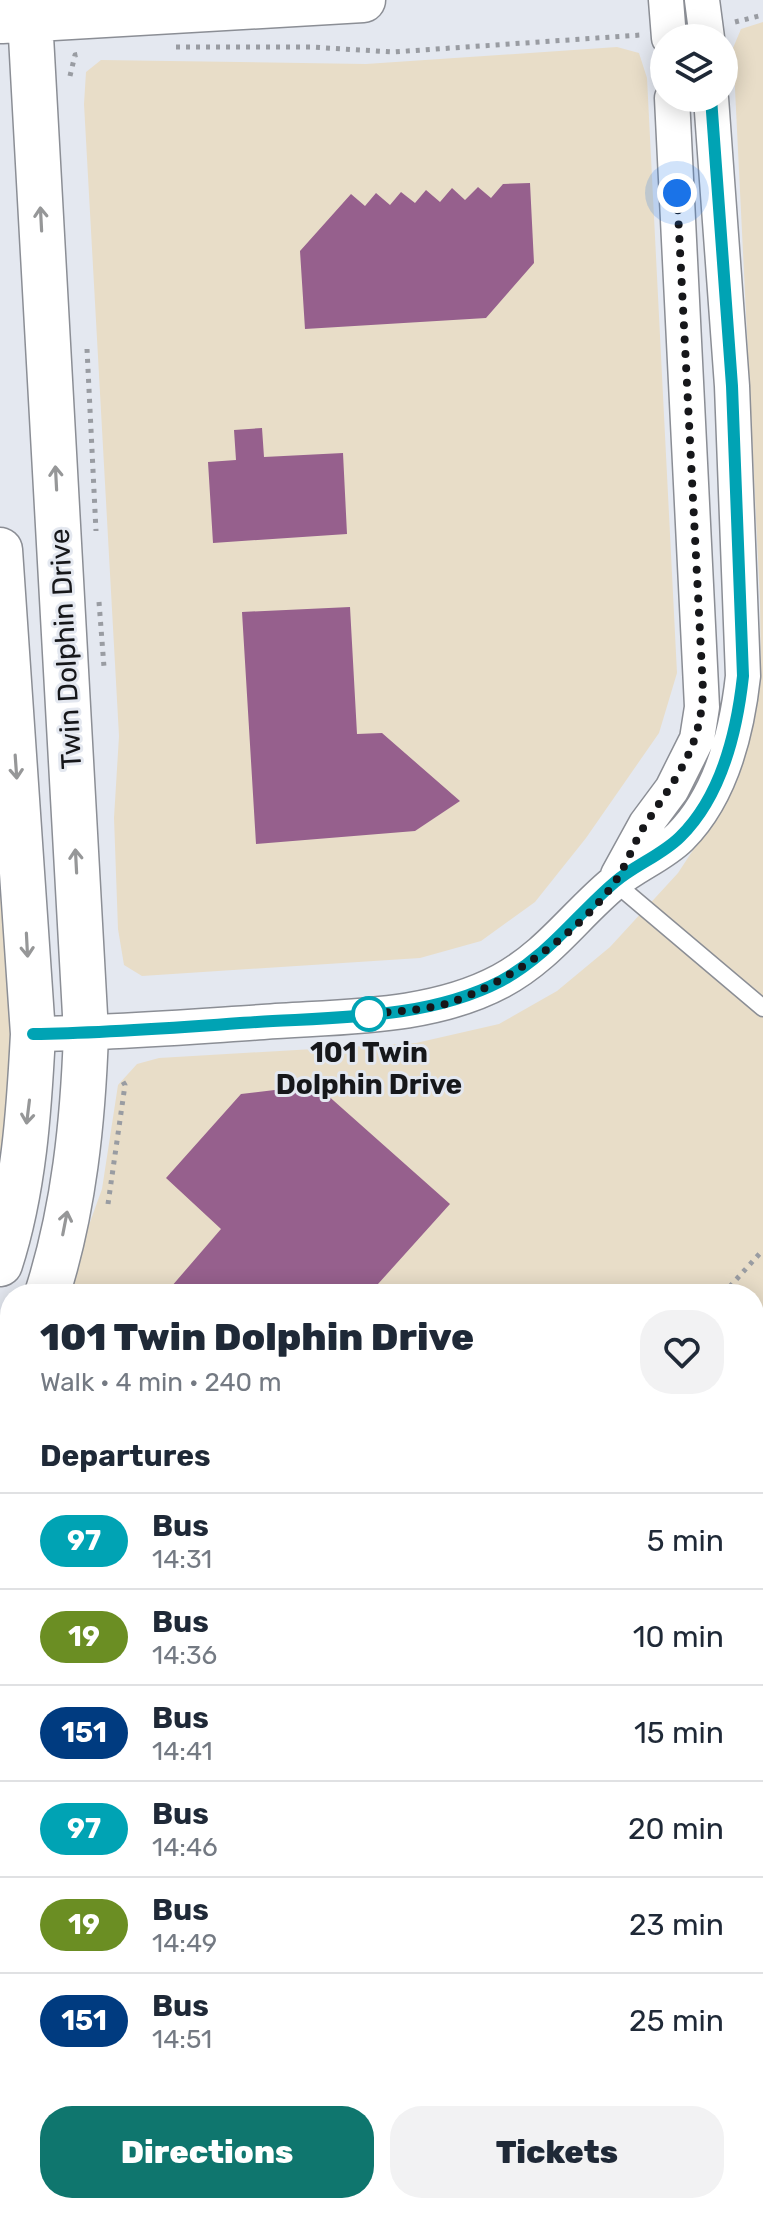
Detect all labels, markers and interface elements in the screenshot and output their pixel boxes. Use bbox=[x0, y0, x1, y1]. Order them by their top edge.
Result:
map controls bbox=[650, 24, 738, 112]
button: layers bbox=[650, 24, 738, 112]
your location bbox=[657, 173, 697, 213]
one-way arrow bbox=[34, 206, 49, 233]
one-way arrow bbox=[48, 465, 63, 492]
street label: Twin Dolphin Drive bbox=[43, 528, 88, 770]
one-way arrow bbox=[9, 753, 24, 780]
one-way arrow bbox=[68, 848, 83, 875]
one-way arrow bbox=[20, 931, 35, 958]
marker: 101 Twin Dolphin Drive bbox=[352, 997, 386, 1031]
place label: 101 Twin Dolphin Drive bbox=[276, 1036, 462, 1101]
one-way arrow bbox=[20, 1099, 35, 1124]
one-way arrow bbox=[58, 1211, 73, 1237]
button: heart bbox=[640, 1310, 724, 1394]
text: 101 Twin Dolphin Drive bbox=[40, 1314, 474, 1360]
text: Walk · 4 min · 240 m bbox=[40, 1367, 282, 1398]
text: Departures bbox=[40, 1438, 211, 1474]
text: Bus bbox=[152, 1508, 209, 1544]
text: 5 min bbox=[647, 1523, 724, 1559]
text: 97 bbox=[67, 1524, 101, 1557]
text: 14:31 bbox=[152, 1544, 212, 1575]
text: Bus bbox=[152, 1604, 209, 1640]
text: 10 min bbox=[633, 1619, 724, 1655]
text: 19 bbox=[68, 1620, 100, 1653]
text: 14:36 bbox=[152, 1640, 217, 1671]
text: Bus bbox=[152, 1700, 209, 1736]
text: 15 min bbox=[634, 1715, 724, 1751]
text: 151 bbox=[61, 1716, 107, 1749]
text: 14:41 bbox=[152, 1736, 213, 1767]
text: Bus bbox=[152, 1796, 209, 1832]
text: 20 min bbox=[628, 1811, 724, 1847]
text: 97 bbox=[67, 1812, 101, 1845]
text: 14:46 bbox=[152, 1832, 218, 1863]
text: Bus bbox=[152, 1892, 209, 1928]
text: 23 min bbox=[629, 1907, 724, 1943]
text: 19 bbox=[68, 1908, 100, 1941]
text: 14:49 bbox=[152, 1928, 217, 1959]
text: Bus bbox=[152, 1988, 209, 2024]
text: 25 min bbox=[629, 2003, 724, 2039]
text: 151 bbox=[61, 2004, 107, 2037]
text: 14:51 bbox=[152, 2024, 212, 2055]
button: Directions bbox=[40, 2106, 374, 2198]
button: Tickets bbox=[390, 2106, 724, 2198]

